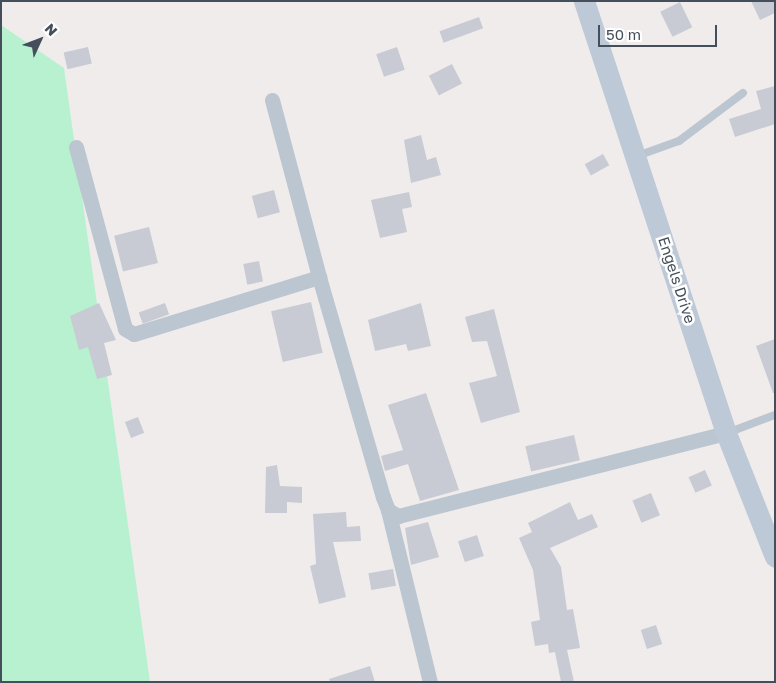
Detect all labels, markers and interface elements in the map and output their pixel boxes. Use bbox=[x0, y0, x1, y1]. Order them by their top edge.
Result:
north arrow bbox=[15, 15, 65, 65]
scale bar bbox=[601, 15, 720, 47]
text: N bbox=[41, 20, 61, 39]
text: 50 m bbox=[606, 25, 641, 43]
street label: Engels Drive bbox=[655, 234, 699, 326]

